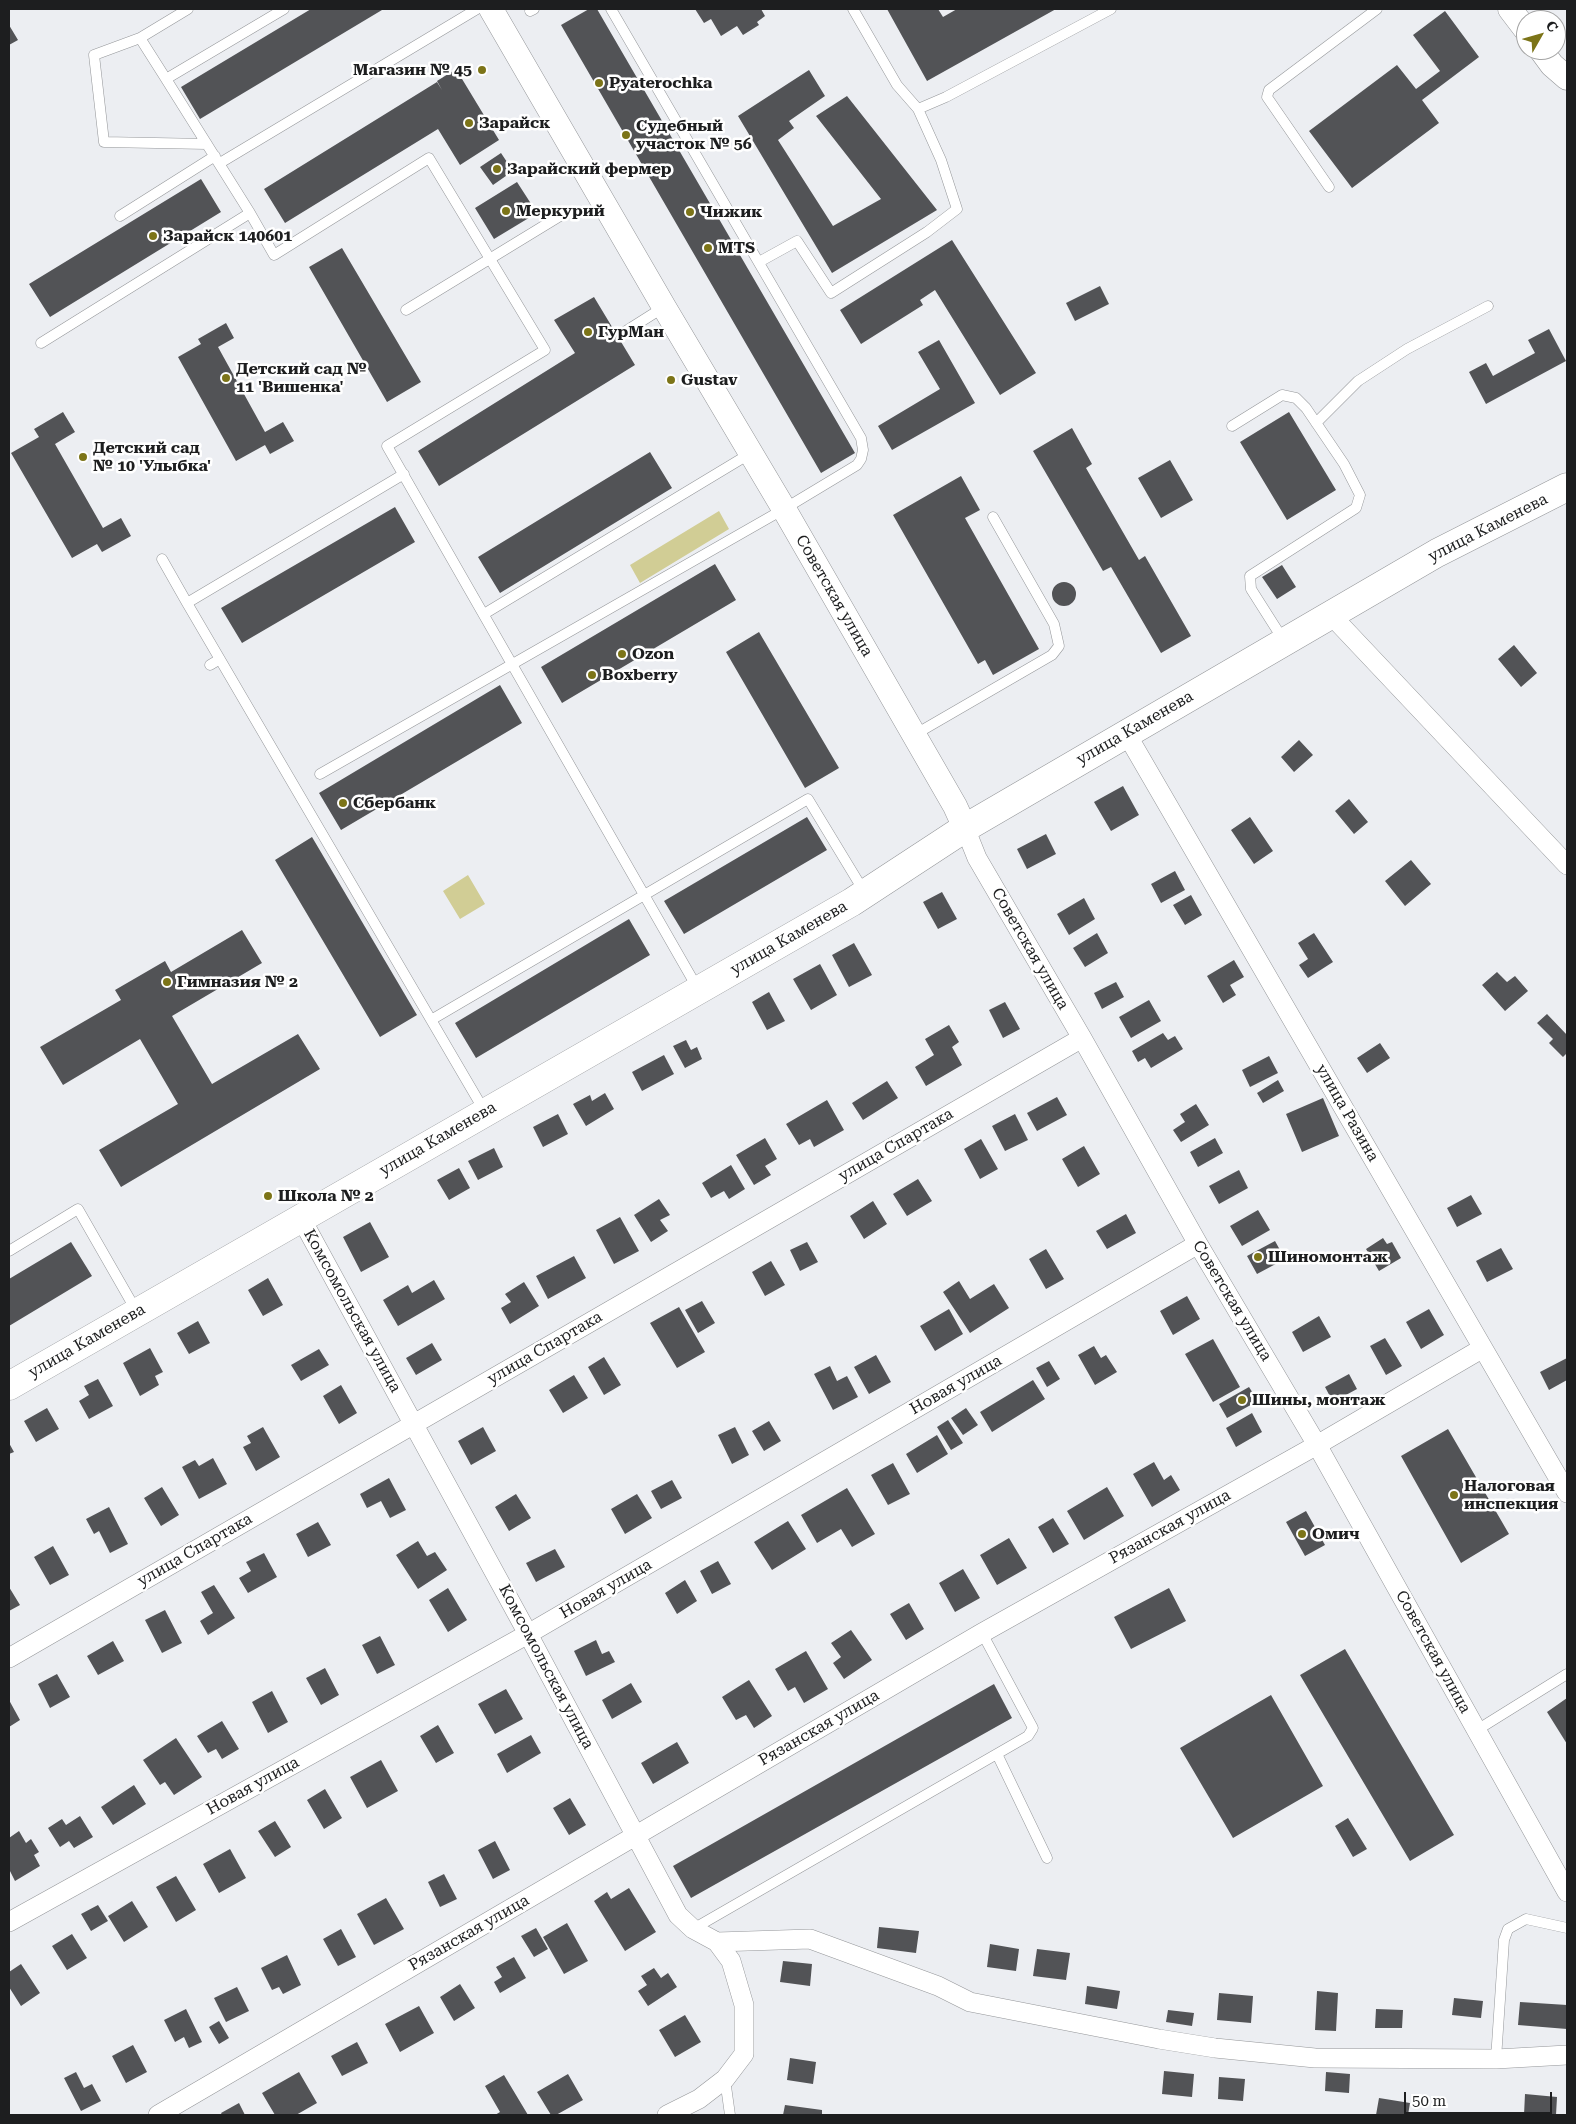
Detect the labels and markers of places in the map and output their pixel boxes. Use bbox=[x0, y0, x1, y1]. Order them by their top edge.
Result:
place label: Магазин № 45 bbox=[353, 60, 472, 80]
marker: Магазин № 45 bbox=[476, 64, 488, 76]
place label: Pyaterochka bbox=[609, 73, 712, 93]
marker: Pyaterochka bbox=[593, 77, 605, 89]
place label: Зарайск bbox=[479, 113, 550, 133]
place label: Судебный участок № 56 bbox=[636, 116, 752, 154]
marker: Зарайск bbox=[463, 117, 475, 129]
marker: Судебный участок № 56 bbox=[620, 129, 632, 141]
place label: Зарайский фермер bbox=[507, 159, 672, 179]
marker: Зарайский фермер bbox=[491, 163, 503, 175]
place label: Меркурий bbox=[516, 201, 605, 221]
place label: Чижик bbox=[700, 202, 762, 222]
marker: Меркурий bbox=[500, 205, 512, 217]
marker: Чижик bbox=[684, 206, 696, 218]
place label: Зарайск 140601 bbox=[163, 226, 292, 246]
marker: Зарайск 140601 bbox=[147, 230, 159, 242]
place label: MTS bbox=[718, 238, 755, 258]
marker: MTS bbox=[702, 242, 714, 254]
place label: ГурМан bbox=[598, 322, 664, 342]
marker: ГурМан bbox=[582, 326, 594, 338]
place label: Детский сад № 11 'Вишенка' bbox=[236, 359, 367, 397]
place label: Gustav bbox=[681, 370, 737, 390]
marker: Детский сад № 11 'Вишенка' bbox=[220, 372, 232, 384]
marker: Gustav bbox=[665, 374, 677, 386]
place label: Детский сад № 10 'Улыбка' bbox=[93, 438, 211, 476]
marker: Детский сад № 10 'Улыбка' bbox=[77, 451, 89, 463]
place label: Ozon bbox=[632, 644, 674, 664]
marker: Ozon bbox=[616, 648, 628, 660]
place label: Boxberry bbox=[602, 665, 678, 685]
marker: Boxberry bbox=[586, 669, 598, 681]
place label: Сбербанк bbox=[353, 793, 436, 813]
marker: Сбербанк bbox=[337, 797, 349, 809]
place label: Гимназия № 2 bbox=[177, 972, 298, 992]
marker: Гимназия № 2 bbox=[161, 976, 173, 988]
place label: Школа № 2 bbox=[278, 1186, 374, 1206]
marker: Школа № 2 bbox=[262, 1190, 274, 1202]
place label: Шиномонтаж bbox=[1268, 1247, 1388, 1267]
marker: Шиномонтаж bbox=[1252, 1251, 1264, 1263]
place label: Шины, монтаж bbox=[1252, 1390, 1386, 1410]
marker: Шины, монтаж bbox=[1236, 1394, 1248, 1406]
place label: Налоговая инспекция bbox=[1464, 1476, 1558, 1514]
marker: Налоговая инспекция bbox=[1448, 1489, 1460, 1501]
place label: Омич bbox=[1312, 1524, 1359, 1544]
marker: Омич bbox=[1296, 1528, 1308, 1540]

